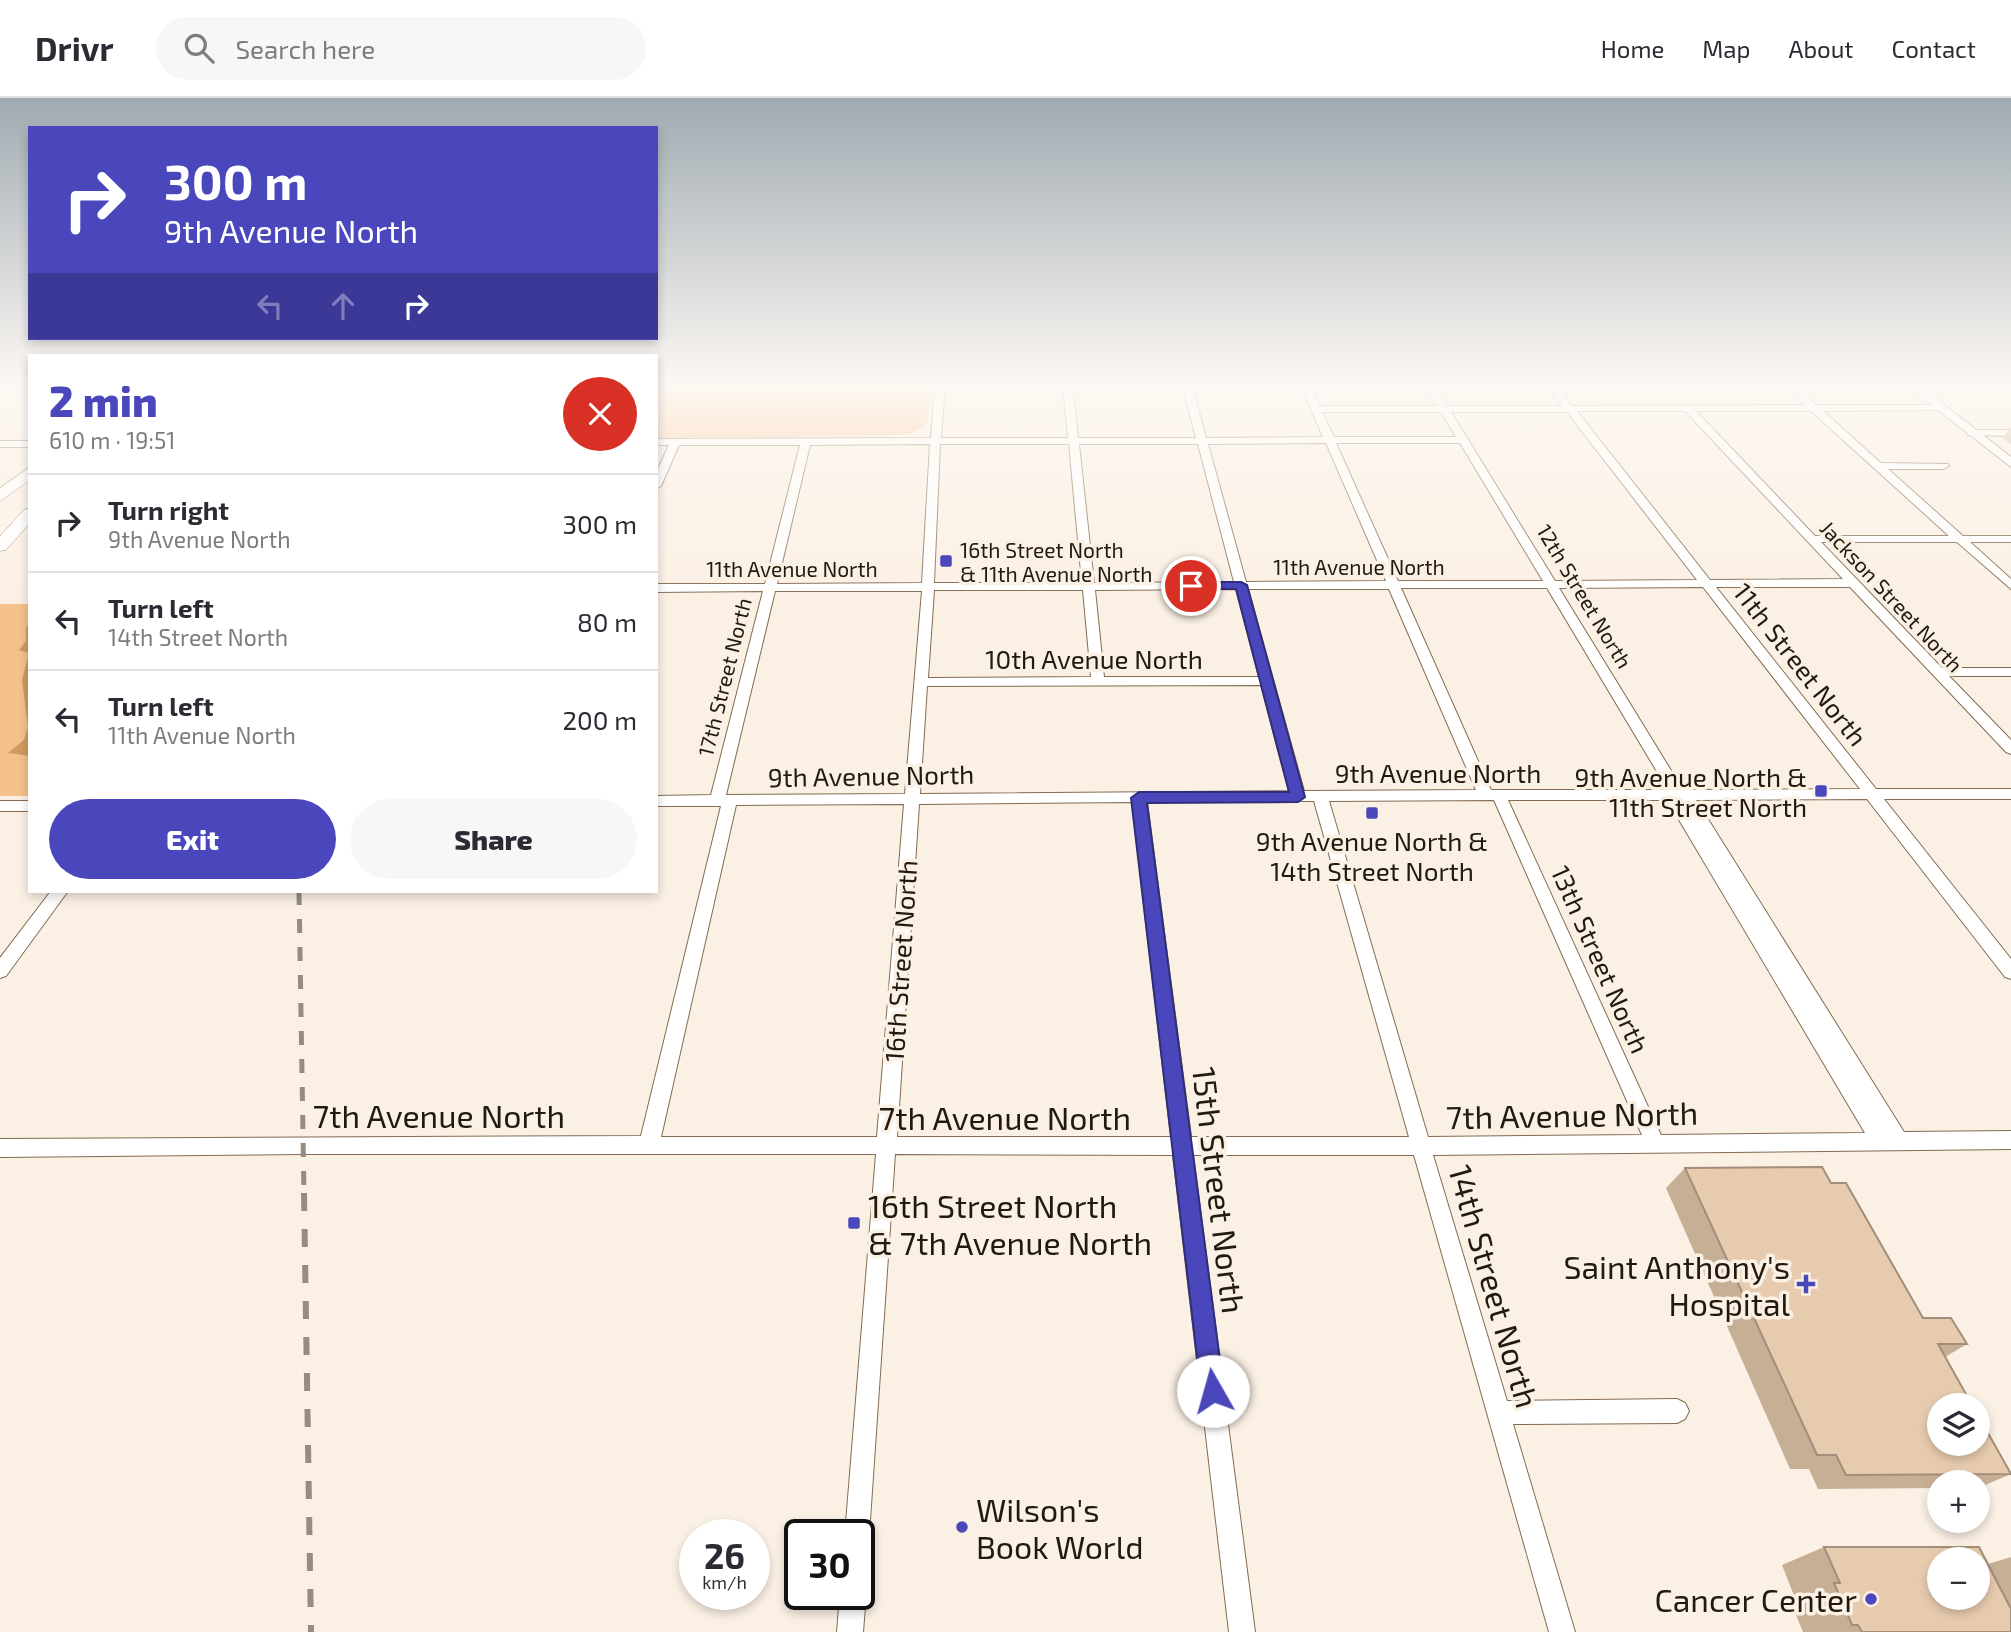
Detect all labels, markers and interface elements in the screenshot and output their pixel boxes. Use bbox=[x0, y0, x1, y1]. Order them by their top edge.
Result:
search box bbox=[156, 17, 646, 80]
text: Drivr bbox=[35, 28, 114, 68]
icon: search bbox=[180, 29, 218, 67]
text: Search here bbox=[236, 33, 375, 64]
text: Home bbox=[1601, 34, 1664, 63]
text: Map bbox=[1702, 34, 1750, 63]
text: About bbox=[1788, 34, 1854, 63]
text: Contact bbox=[1892, 34, 1976, 63]
text: 300 m bbox=[164, 151, 307, 210]
icon: right bbox=[49, 154, 140, 245]
text: 9th Avenue North bbox=[164, 211, 418, 249]
icon: left bbox=[251, 287, 289, 325]
icon: ahead bbox=[324, 287, 362, 325]
icon: right bbox=[397, 287, 435, 325]
text: 2 min bbox=[49, 375, 158, 425]
button: close bbox=[563, 377, 637, 451]
text: 610 m · 19:51 bbox=[49, 426, 175, 454]
text: Turn right bbox=[108, 494, 229, 525]
icon: right bbox=[49, 504, 87, 542]
text: 300 m bbox=[563, 508, 637, 539]
street label: Jackson Street North bbox=[1816, 515, 1968, 677]
street label: 12th Street North bbox=[1532, 520, 1638, 672]
text: 9th Avenue North bbox=[108, 525, 291, 553]
place label: 16th Street North & 11th Avenue North bbox=[960, 537, 1152, 586]
marker: 16th Street North & 11th Avenue North bbox=[938, 553, 954, 569]
street label: 11th Avenue North bbox=[1273, 554, 1445, 579]
street label: 11th Avenue North bbox=[706, 556, 878, 581]
pin bbox=[1161, 556, 1221, 616]
icon: arrive bbox=[1172, 567, 1210, 605]
street label: 11th Street North bbox=[1728, 576, 1874, 752]
text: Turn left bbox=[108, 592, 214, 623]
street label: 17th Street North bbox=[692, 595, 756, 759]
icon: left bbox=[49, 602, 87, 640]
text: 80 m bbox=[577, 606, 637, 637]
text: 14th Street North bbox=[108, 623, 288, 651]
street label: 10th Avenue North bbox=[985, 643, 1203, 674]
text: Turn left bbox=[108, 690, 214, 721]
icon: left bbox=[49, 700, 87, 738]
text: 200 m bbox=[562, 704, 637, 735]
text: 11th Avenue North bbox=[108, 721, 296, 749]
street label: 9th Avenue North bbox=[1335, 757, 1541, 788]
street label: 9th Avenue North bbox=[767, 758, 975, 792]
place label: 9th Avenue North & 11th Street North bbox=[1575, 761, 1807, 822]
marker: 9th Avenue North & 11th Street North bbox=[1813, 783, 1829, 799]
button: Exit bbox=[49, 799, 336, 879]
button: Share bbox=[350, 799, 637, 879]
marker: 9th Avenue North & 14th Street North bbox=[1364, 805, 1380, 821]
place label: 9th Avenue North & 14th Street North bbox=[1256, 825, 1488, 886]
street label: 16th Street North bbox=[877, 859, 923, 1063]
street label: 13th Street North bbox=[1546, 860, 1656, 1058]
street label: 15th Street North bbox=[1186, 1064, 1254, 1316]
street label: 7th Avenue North bbox=[1446, 1093, 1698, 1135]
street label: 7th Avenue North bbox=[313, 1096, 565, 1134]
street label: 7th Avenue North bbox=[879, 1098, 1131, 1136]
street label: 14th Street North bbox=[1442, 1160, 1548, 1412]
place label: 16th Street North & 7th Avenue North bbox=[868, 1186, 1152, 1261]
marker: 16th Street North & 7th Avenue North bbox=[846, 1215, 862, 1231]
place label: Saint Anthony's Hospital bbox=[1563, 1247, 1790, 1322]
marker: Saint Anthony's Hospital bbox=[1796, 1274, 1816, 1294]
position arrow bbox=[1176, 1354, 1250, 1428]
map controls bbox=[1927, 1393, 1990, 1610]
button: layers bbox=[1927, 1393, 1990, 1456]
button: + bbox=[1927, 1470, 1990, 1533]
place label: Wilson's Book World bbox=[976, 1490, 1144, 1565]
speed limit sign: 30 bbox=[784, 1519, 875, 1610]
marker: Wilson's Book World bbox=[954, 1519, 970, 1535]
text: 26 bbox=[704, 1534, 745, 1576]
button: − bbox=[1927, 1547, 1990, 1610]
text: km/h bbox=[702, 1571, 747, 1593]
place label: Cancer Center bbox=[1655, 1580, 1857, 1618]
marker: Cancer Center bbox=[1863, 1591, 1879, 1607]

